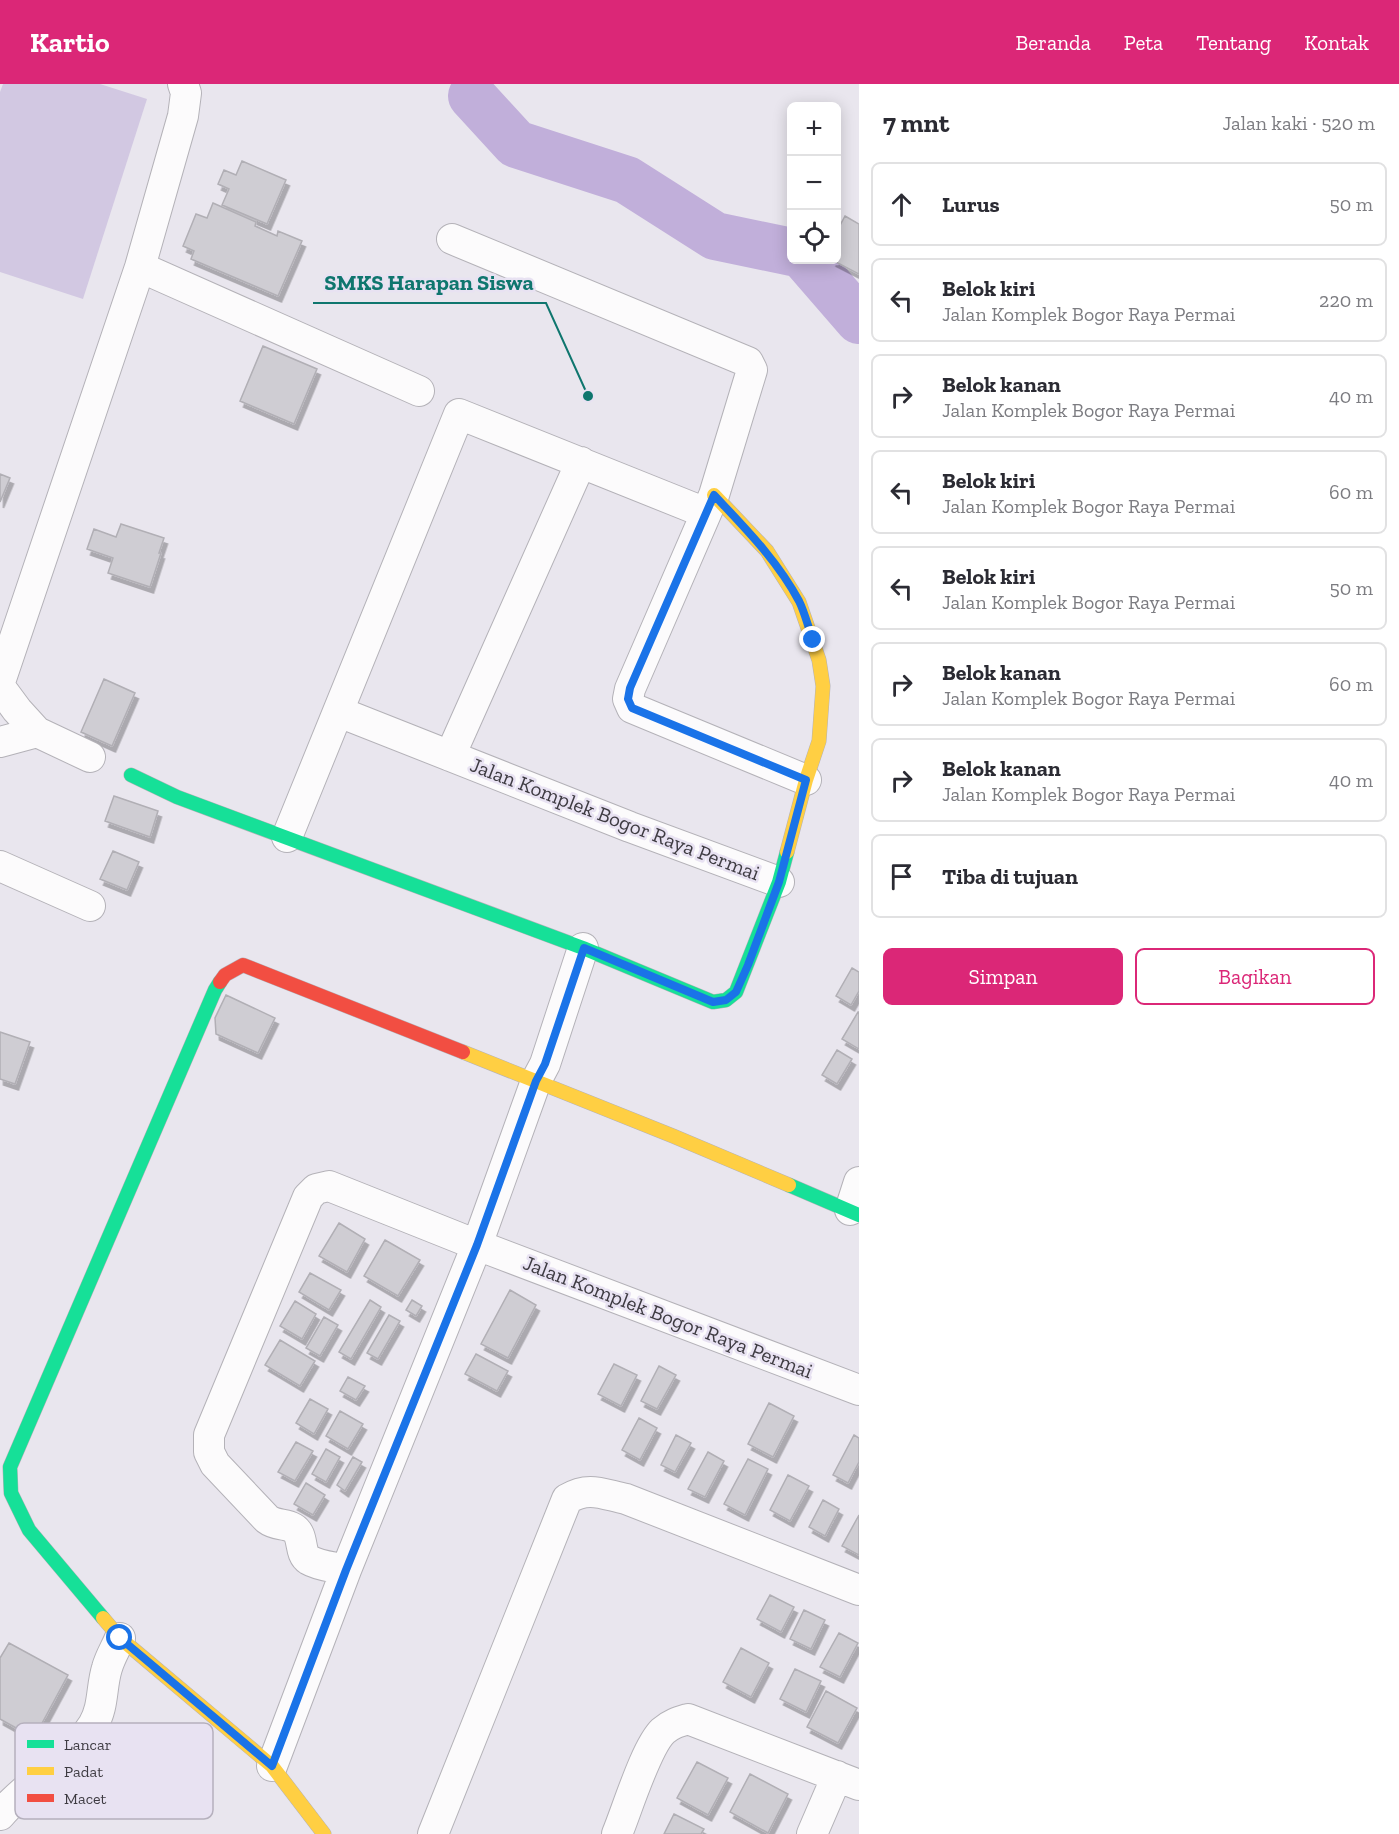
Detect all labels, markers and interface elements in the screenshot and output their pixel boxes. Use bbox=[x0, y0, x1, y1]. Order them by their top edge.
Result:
text: Kartio bbox=[30, 26, 110, 59]
text: Beranda bbox=[1016, 30, 1091, 55]
text: Peta bbox=[1124, 30, 1163, 55]
text: Tentang bbox=[1196, 30, 1271, 55]
text: Kontak bbox=[1304, 30, 1369, 55]
map controls bbox=[787, 102, 841, 264]
button: + bbox=[787, 102, 841, 156]
text: 7 mnt bbox=[883, 107, 949, 139]
text: Jalan kaki · 520 m bbox=[1222, 111, 1375, 135]
button: − bbox=[787, 156, 841, 210]
icon: ahead bbox=[885, 188, 918, 221]
text: Lurus bbox=[942, 191, 1000, 218]
text: 50 m bbox=[1329, 192, 1373, 216]
button: locate bbox=[787, 210, 841, 264]
callout: SMKS Harapan Siswa bbox=[313, 263, 546, 303]
text: SMKS Harapan Siswa bbox=[324, 269, 534, 296]
text: Belok kiri bbox=[942, 275, 1035, 302]
icon: left bbox=[885, 284, 918, 317]
text: 220 m bbox=[1319, 288, 1373, 312]
text: Jalan Komplek Bogor Raya Permai bbox=[942, 302, 1235, 326]
text: Belok kanan bbox=[942, 371, 1061, 398]
icon: right bbox=[885, 380, 918, 413]
text: 40 m bbox=[1329, 384, 1373, 408]
text: Jalan Komplek Bogor Raya Permai bbox=[942, 398, 1235, 422]
text: Belok kiri bbox=[942, 467, 1035, 494]
icon: left bbox=[885, 476, 918, 509]
text: 60 m bbox=[1329, 480, 1373, 504]
text: Jalan Komplek Bogor Raya Permai bbox=[942, 494, 1235, 518]
text: Belok kiri bbox=[942, 563, 1035, 590]
icon: left bbox=[885, 572, 918, 605]
text: 50 m bbox=[1329, 576, 1373, 600]
text: Jalan Komplek Bogor Raya Permai bbox=[942, 590, 1235, 614]
route end bbox=[799, 626, 825, 652]
text: Belok kanan bbox=[942, 659, 1061, 686]
icon: right bbox=[885, 668, 918, 701]
text: 60 m bbox=[1329, 672, 1373, 696]
text: Jalan Komplek Bogor Raya Permai bbox=[942, 686, 1235, 710]
street label: Jalan Komplek Bogor Raya Permai bbox=[467, 752, 764, 885]
text: Belok kanan bbox=[942, 755, 1061, 782]
icon: right bbox=[885, 764, 918, 797]
text: 40 m bbox=[1329, 768, 1373, 792]
text: Jalan Komplek Bogor Raya Permai bbox=[942, 782, 1235, 806]
icon: arrive bbox=[885, 860, 918, 893]
text: Tiba di tujuan bbox=[942, 863, 1078, 890]
button: Simpan bbox=[883, 948, 1123, 1005]
button: Bagikan bbox=[1135, 948, 1375, 1005]
street label: Jalan Komplek Bogor Raya Permai bbox=[520, 1250, 817, 1383]
route start bbox=[106, 1624, 132, 1650]
legend bbox=[15, 1723, 213, 1819]
text: Lancar bbox=[64, 1735, 112, 1754]
text: Padat bbox=[64, 1762, 103, 1781]
text: Macet bbox=[64, 1789, 107, 1808]

